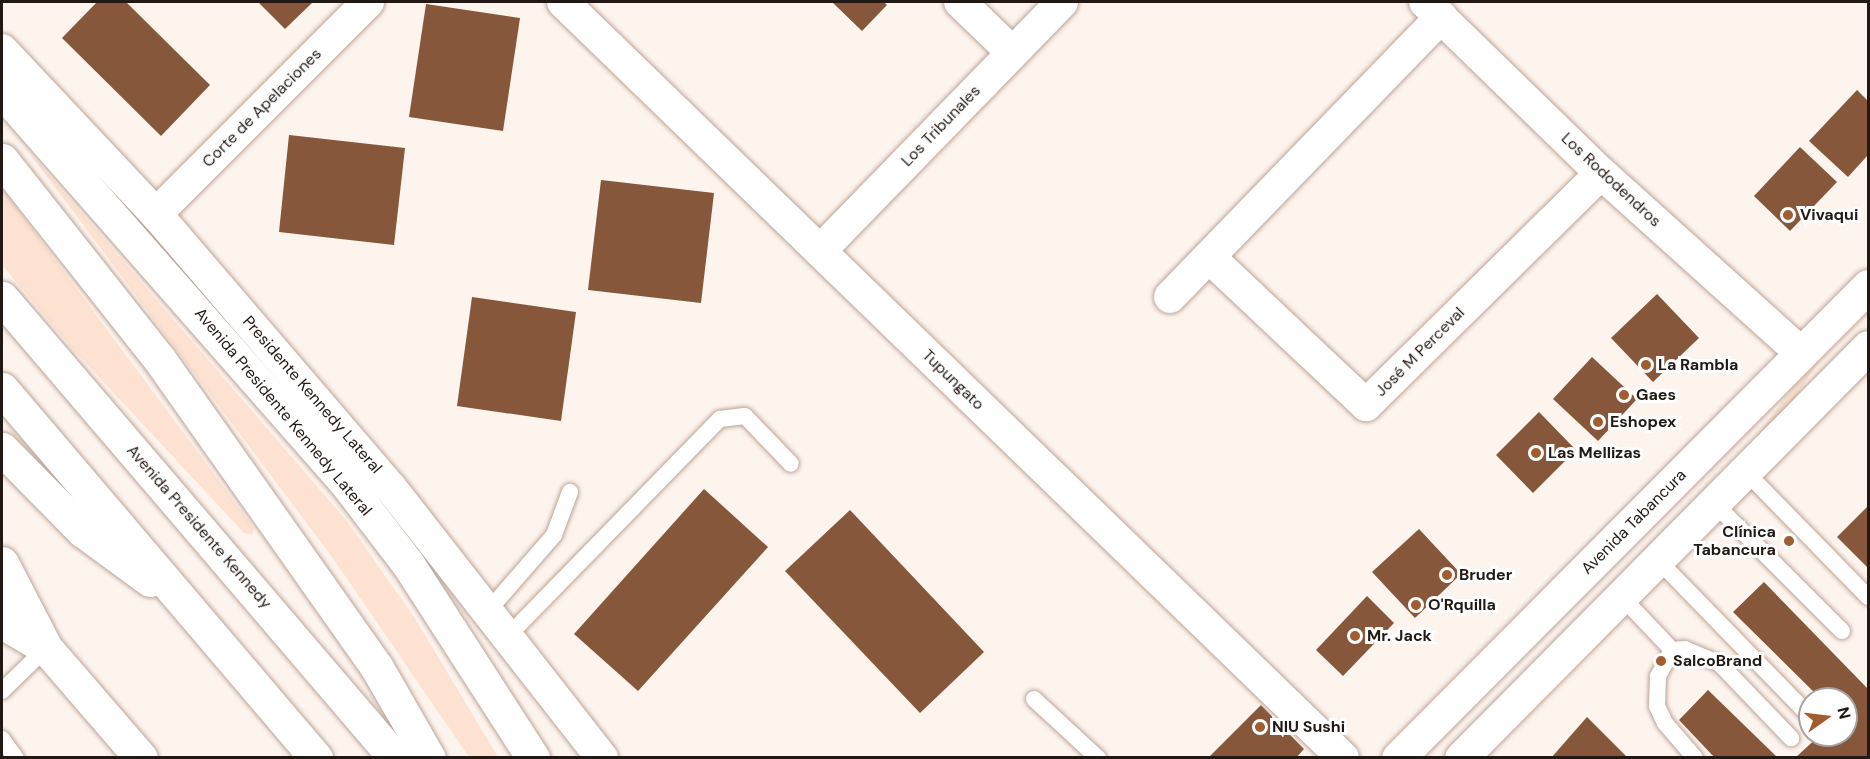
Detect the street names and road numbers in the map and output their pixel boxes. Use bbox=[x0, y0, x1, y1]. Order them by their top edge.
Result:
street label: Corte de Apelaciones bbox=[198, 44, 326, 172]
street label: Los Tribunales bbox=[897, 81, 985, 171]
street label: Los Rododendros bbox=[1557, 129, 1665, 231]
street label: José M Perceval bbox=[1371, 303, 1469, 401]
street label: Avenida Presidente Kennedy Lateral bbox=[190, 304, 376, 520]
street label: Presidente Kennedy Lateral bbox=[238, 312, 386, 478]
street label: Tupungato bbox=[918, 346, 988, 414]
street label: Avenida Presidente Kennedy bbox=[123, 441, 275, 613]
street label: Avenida Tabancura bbox=[1578, 466, 1690, 578]

